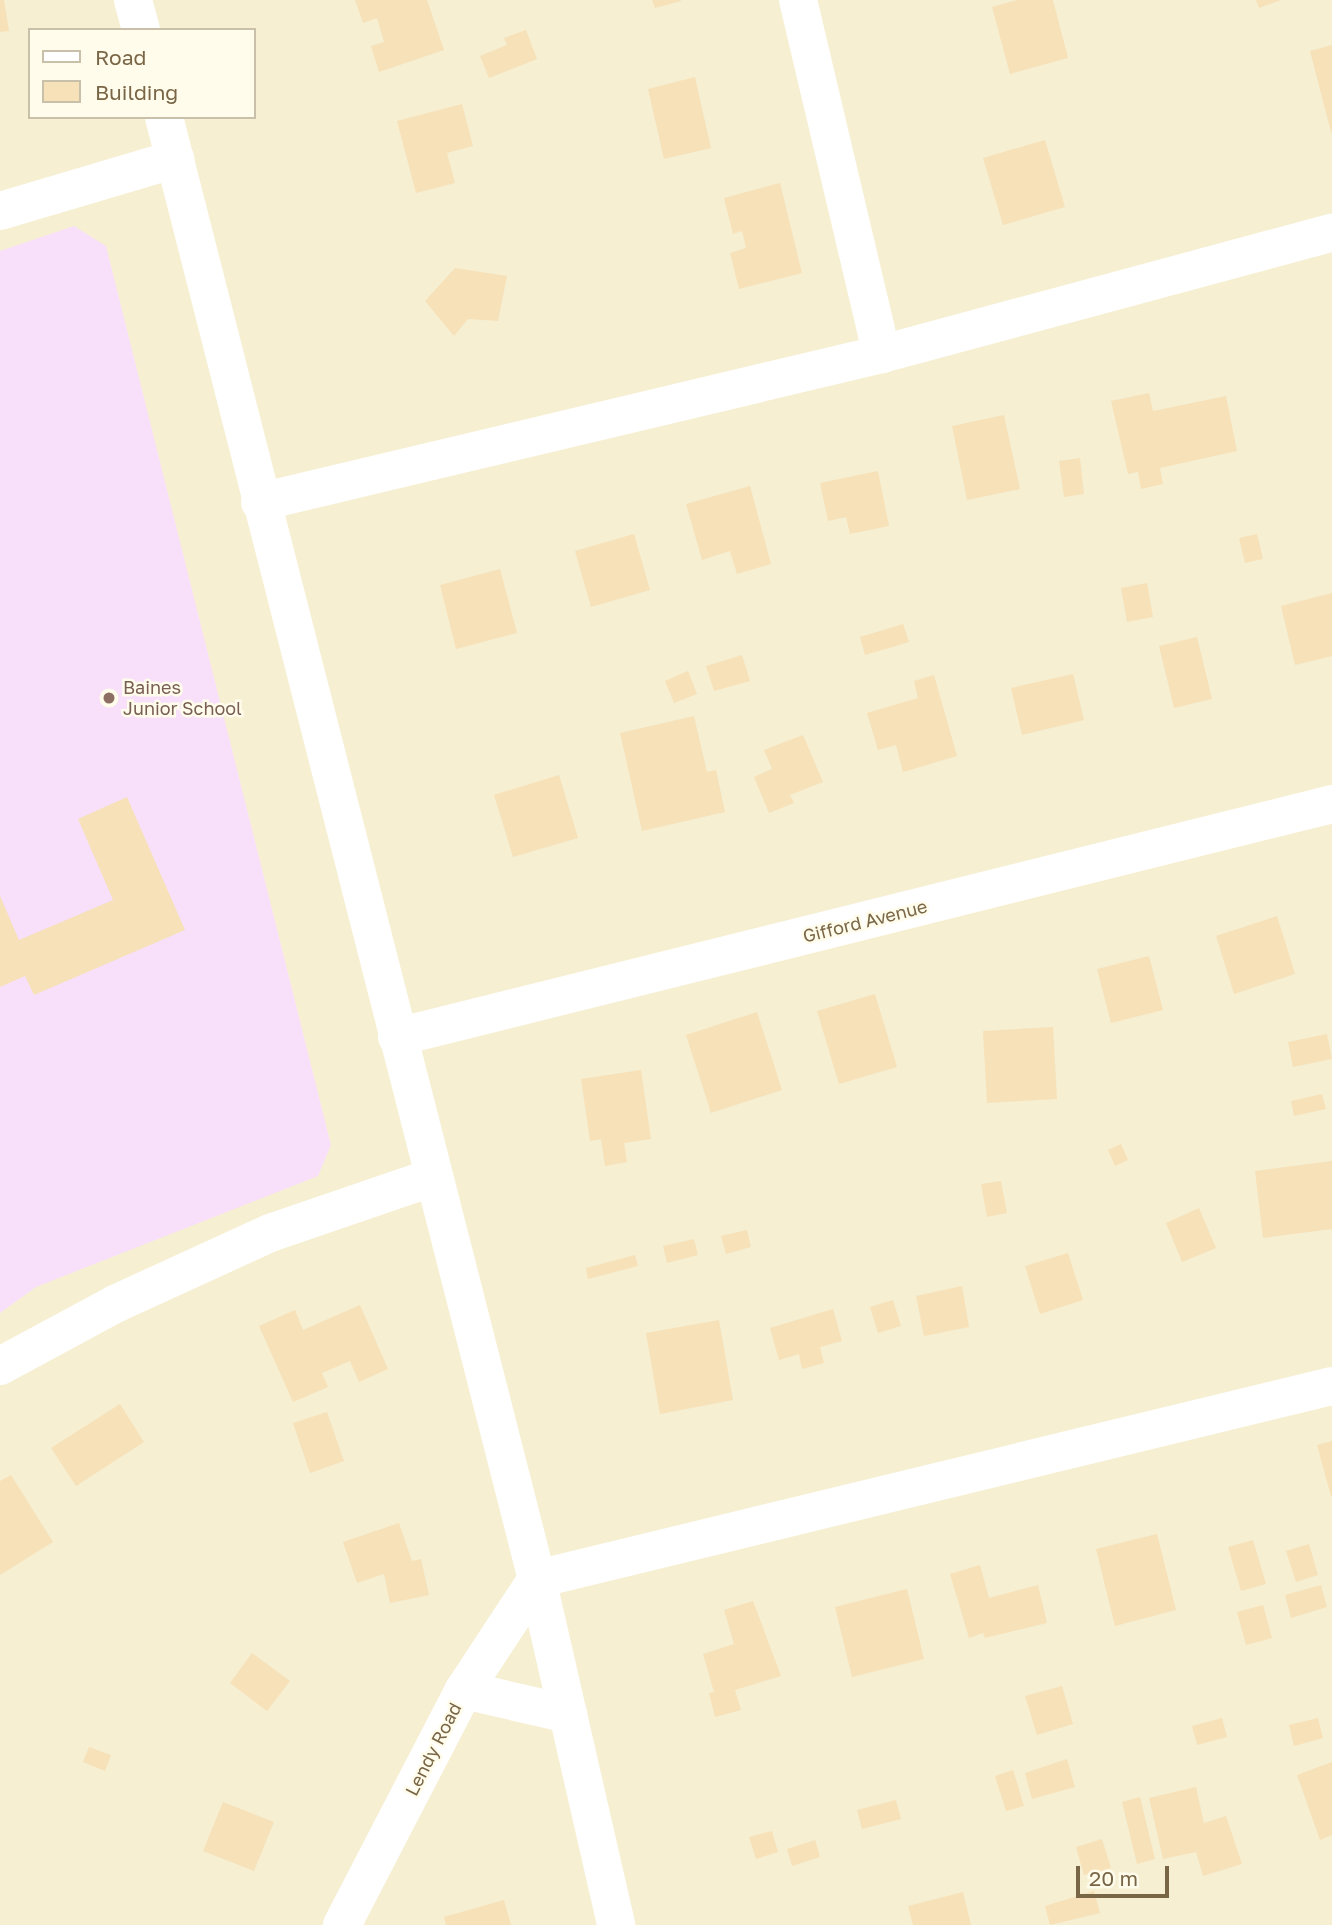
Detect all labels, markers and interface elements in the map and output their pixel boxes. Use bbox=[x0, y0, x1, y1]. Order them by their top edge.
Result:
legend bbox=[28, 28, 256, 119]
text: Road bbox=[95, 44, 146, 70]
text: Building bbox=[95, 79, 178, 105]
place label: Baines Junior School bbox=[123, 677, 242, 720]
marker: Baines Junior School bbox=[101, 690, 117, 706]
street label: Gifford Avenue bbox=[801, 895, 929, 947]
street label: Lendy Road bbox=[400, 1699, 466, 1799]
scale bar bbox=[1080, 1852, 1173, 1896]
text: 20 m bbox=[1089, 1865, 1138, 1891]

